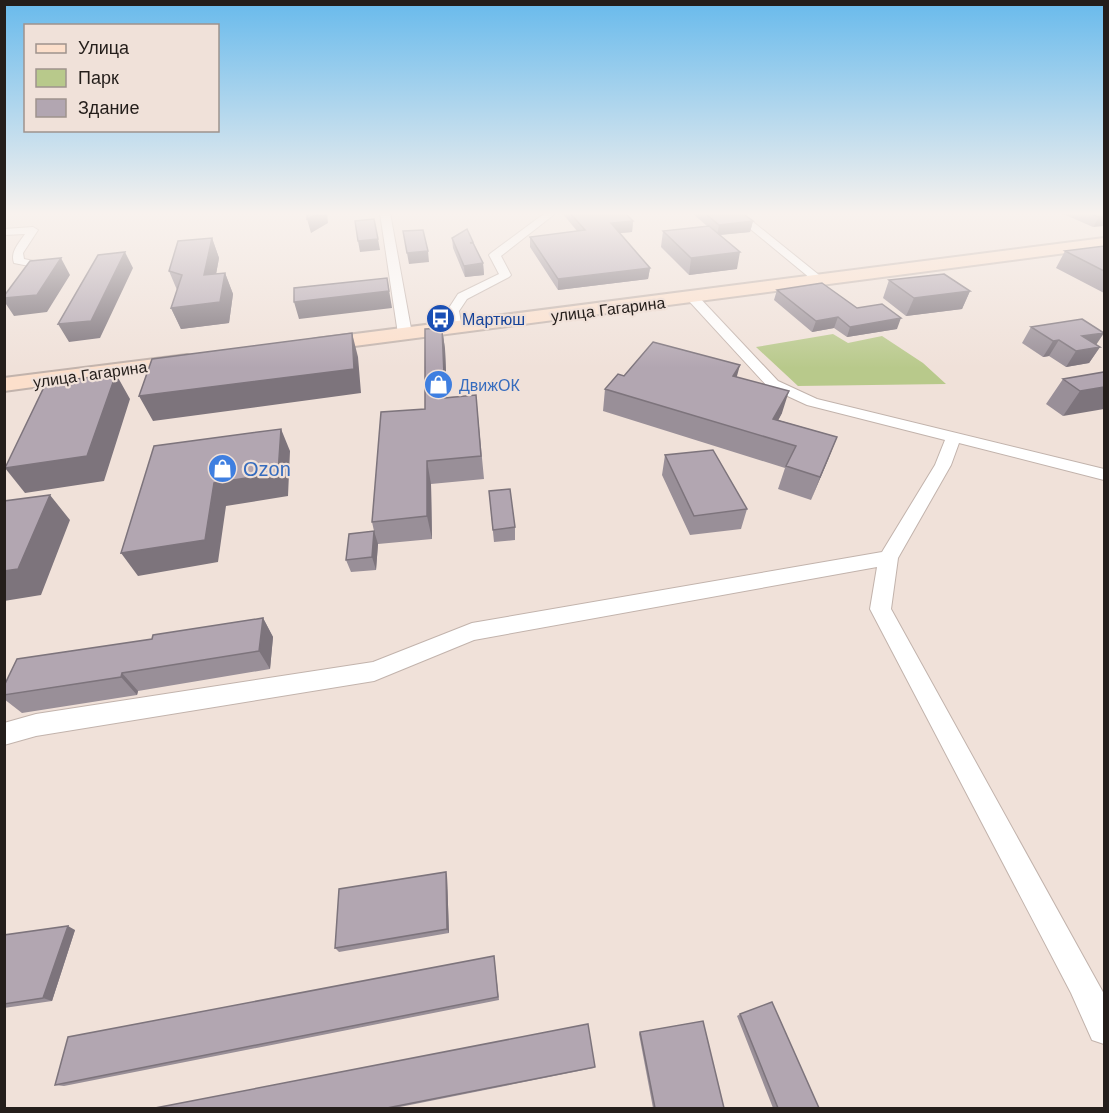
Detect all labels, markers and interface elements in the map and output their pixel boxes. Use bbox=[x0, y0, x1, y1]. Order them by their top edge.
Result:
legend bbox=[24, 24, 219, 132]
text: Улица bbox=[78, 38, 130, 58]
text: Парк bbox=[78, 68, 119, 88]
text: Здание bbox=[78, 98, 139, 118]
street label: улица Гагарина bbox=[550, 294, 666, 325]
bus stop icon: Мартюш bbox=[425, 303, 457, 335]
place label: Мартюш bbox=[462, 311, 525, 328]
street label: улица Гагарина bbox=[32, 358, 148, 391]
shop icon: ДвижОК bbox=[422, 369, 454, 401]
place label: ДвижОК bbox=[459, 377, 520, 394]
shop icon: Ozon bbox=[206, 453, 238, 485]
place label: Ozon bbox=[243, 458, 291, 480]

